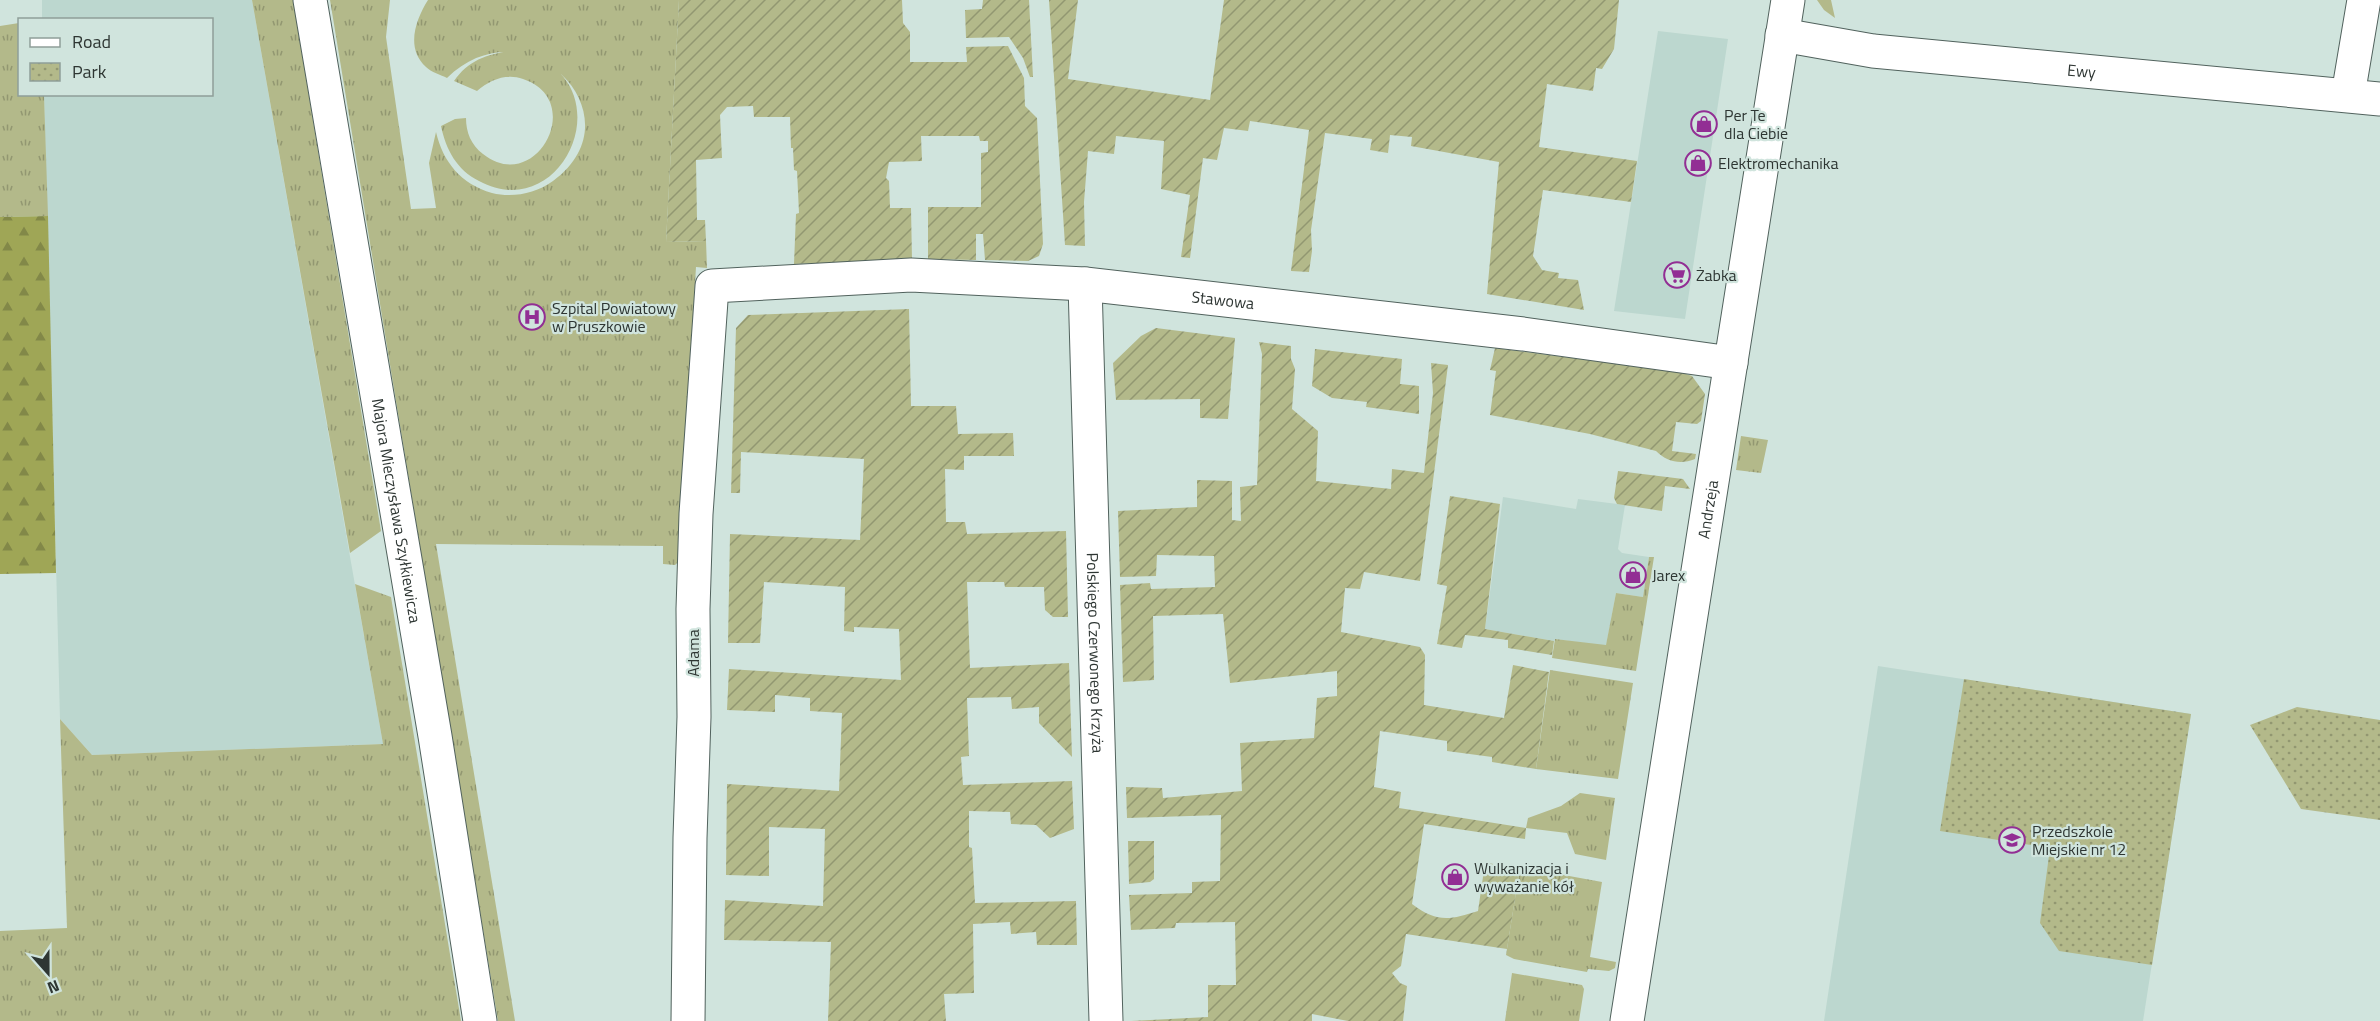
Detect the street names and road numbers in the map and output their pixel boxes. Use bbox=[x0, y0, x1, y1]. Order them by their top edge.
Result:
street label: Ewy bbox=[2066, 57, 2097, 84]
street label: Stawowa bbox=[1190, 284, 1255, 315]
street label: Majora Mieczysława Szyłkiewicza bbox=[366, 397, 428, 625]
street label: Andrzeja bbox=[1691, 478, 1724, 540]
street label: Polskiego Czerwonego Krzyża bbox=[1081, 552, 1110, 753]
street label: Adama bbox=[681, 629, 705, 677]

